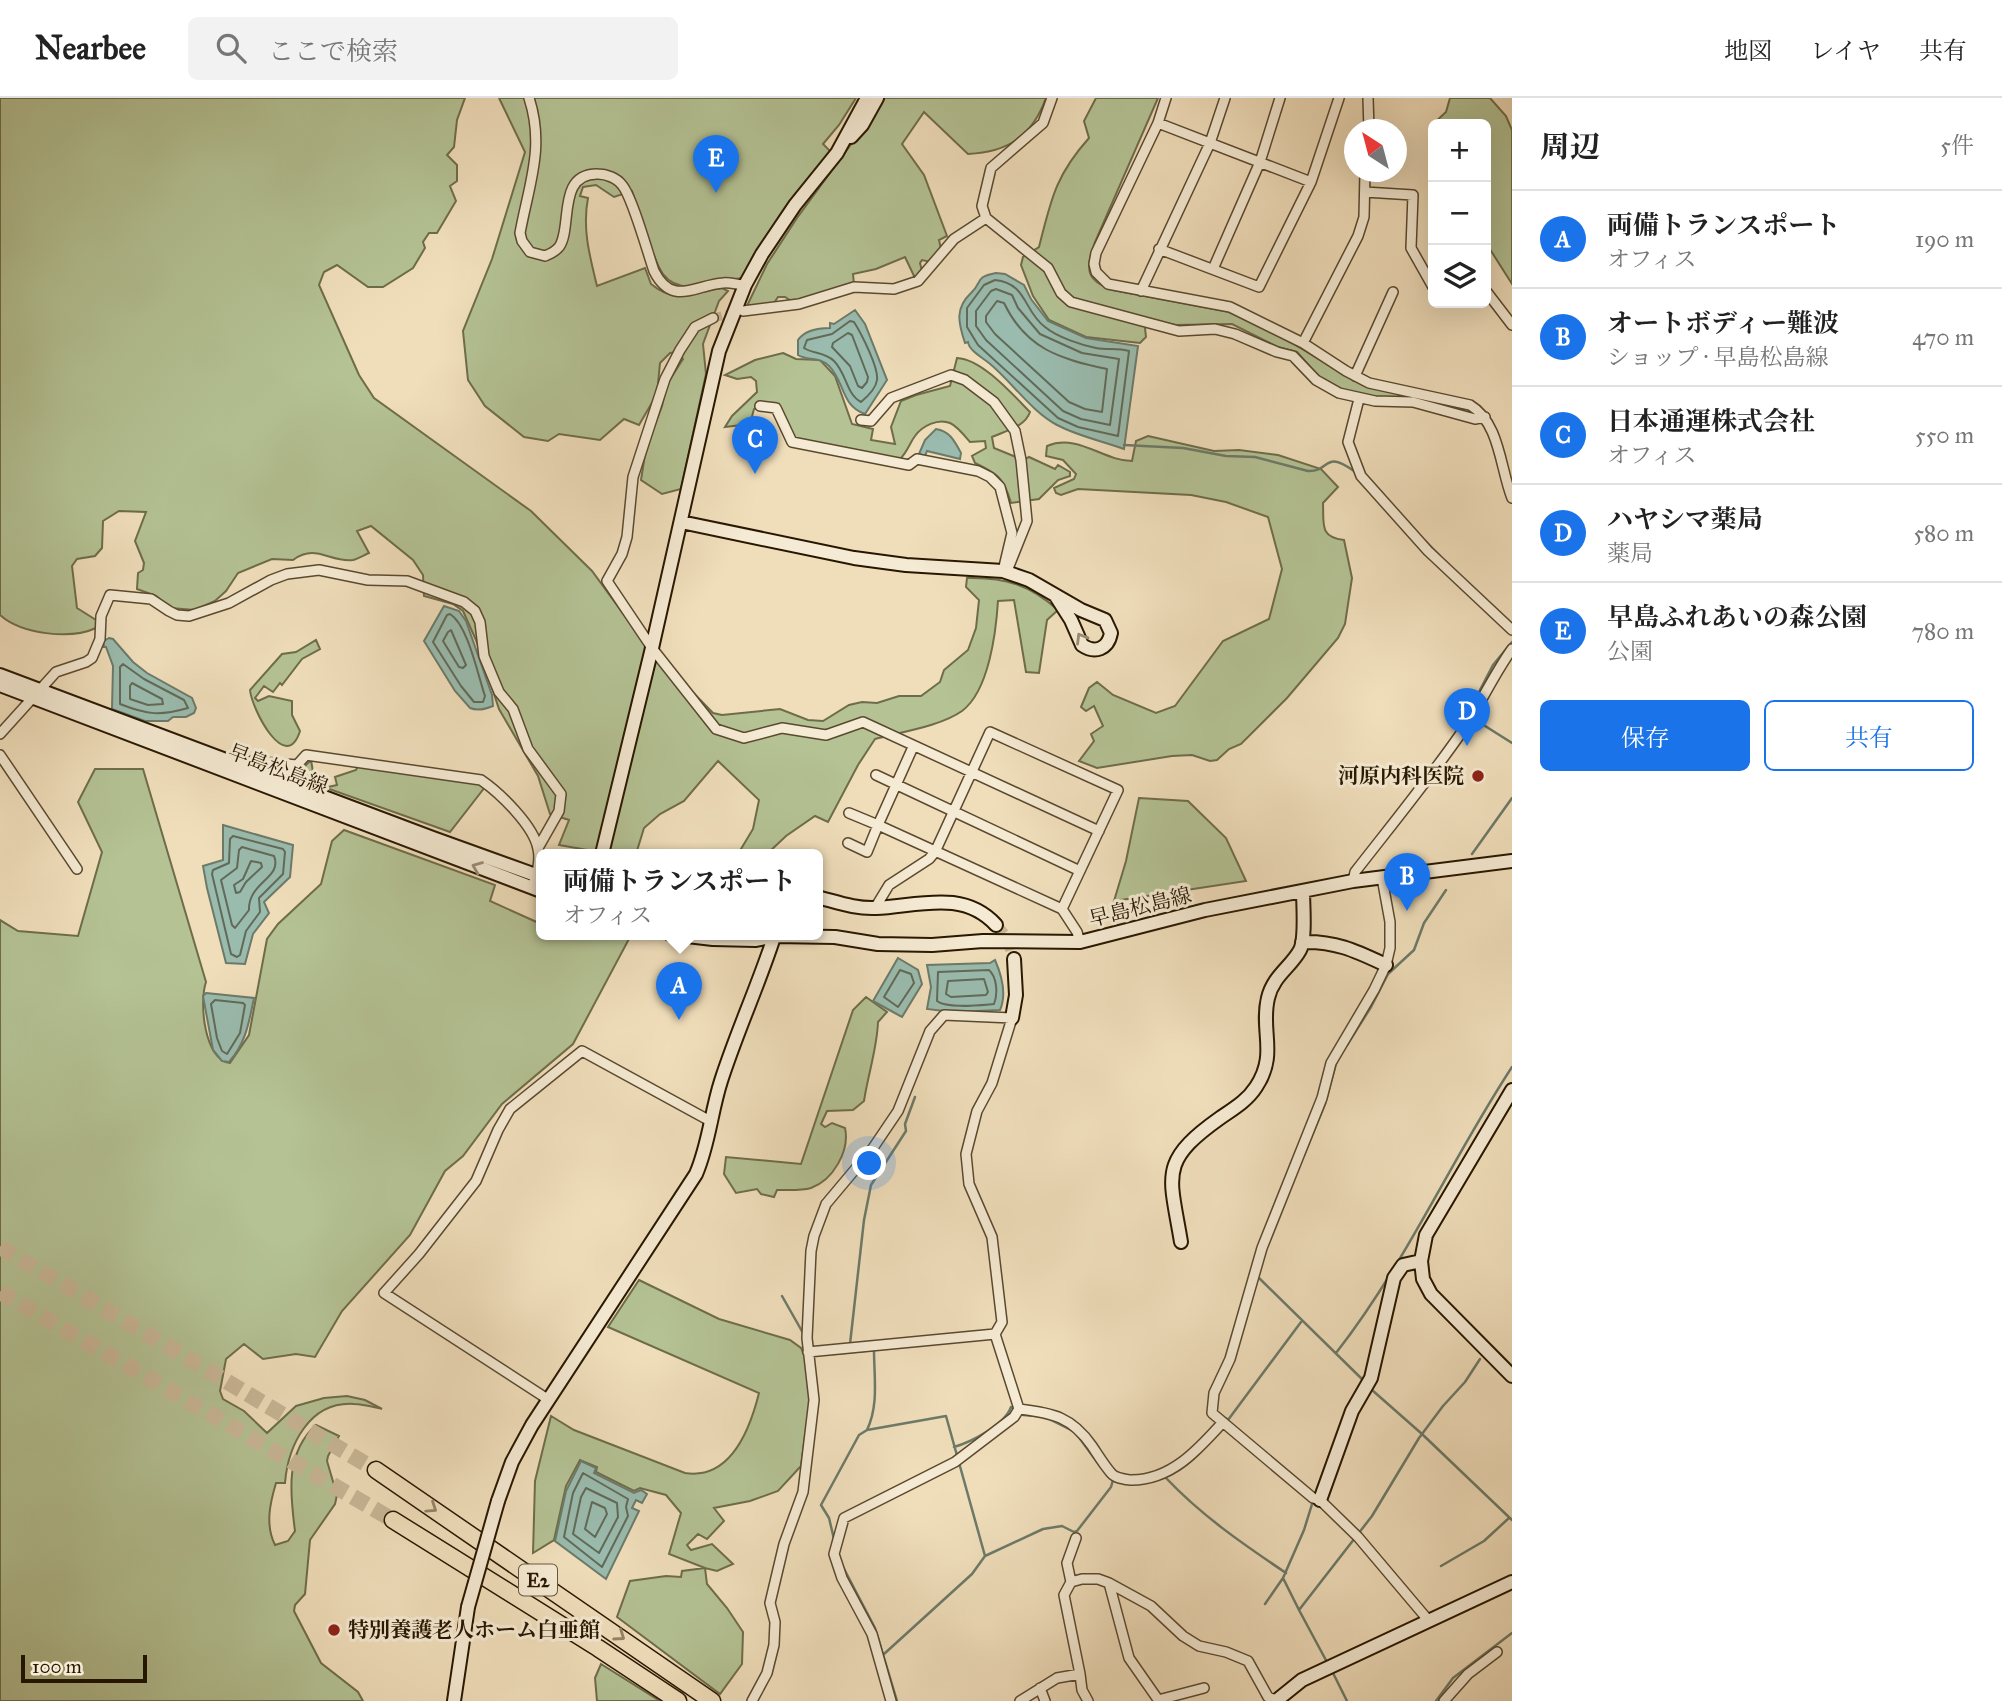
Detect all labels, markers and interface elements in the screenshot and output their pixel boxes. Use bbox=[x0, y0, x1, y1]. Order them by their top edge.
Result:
search box bbox=[188, 17, 678, 80]
text: Nearbee bbox=[35, 28, 146, 68]
icon: search bbox=[212, 29, 250, 67]
text: ここで検索 bbox=[268, 35, 398, 67]
text: 地図 bbox=[1724, 36, 1772, 66]
text: レイヤ bbox=[1810, 36, 1881, 66]
text: 共有 bbox=[1919, 36, 1967, 66]
north arrow bbox=[1344, 119, 1407, 182]
map controls bbox=[1428, 119, 1491, 308]
button: + bbox=[1428, 119, 1491, 182]
text: 周辺 bbox=[1540, 129, 1600, 165]
text: 5件 bbox=[1940, 131, 1974, 159]
pin: E bbox=[693, 135, 739, 193]
button: − bbox=[1428, 182, 1491, 245]
text: 両備トランスポート bbox=[1607, 209, 1840, 241]
text: A bbox=[1555, 225, 1571, 253]
text: 190 m bbox=[1915, 225, 1974, 253]
button: layers bbox=[1428, 245, 1491, 308]
text: オフィス bbox=[1607, 245, 1696, 273]
text: オートボディー難波 bbox=[1607, 307, 1839, 339]
text: B bbox=[1555, 323, 1571, 351]
text: 470 m bbox=[1912, 323, 1974, 351]
text: ショップ · 早島松島線 bbox=[1607, 343, 1828, 371]
text: 日本通運株式会社 bbox=[1607, 405, 1815, 437]
pin: C bbox=[732, 416, 778, 474]
text: C bbox=[1555, 421, 1571, 449]
text: 550 m bbox=[1915, 421, 1974, 449]
text: オフィス bbox=[1607, 441, 1696, 469]
text: ハヤシマ薬局 bbox=[1607, 503, 1763, 535]
text: D bbox=[1554, 519, 1572, 547]
text: 580 m bbox=[1913, 519, 1974, 547]
text: 薬局 bbox=[1607, 539, 1653, 567]
text: 早島ふれあいの森公園 bbox=[1607, 601, 1867, 633]
text: E bbox=[1555, 617, 1571, 645]
text: 780 m bbox=[1912, 617, 1974, 645]
one-way arrow bbox=[1076, 633, 1089, 646]
text: 公園 bbox=[1607, 637, 1653, 665]
pin: D bbox=[1444, 688, 1490, 746]
button: 保存 bbox=[1540, 700, 1750, 771]
button: 共有 bbox=[1764, 700, 1974, 771]
street label: 早島松島線 bbox=[224, 738, 332, 800]
place label: 河原内科医院 bbox=[1338, 763, 1464, 789]
marker: 河原内科医院 bbox=[1470, 768, 1486, 784]
popup bbox=[536, 849, 823, 940]
pin: B bbox=[1384, 853, 1430, 911]
one-way arrow bbox=[472, 861, 484, 875]
text: 両備トランスポート bbox=[563, 865, 796, 897]
street label: 早島松島線 bbox=[1086, 882, 1194, 932]
text: オフィス bbox=[563, 901, 652, 929]
pin: A bbox=[656, 962, 702, 1020]
your location bbox=[852, 1146, 886, 1180]
one-way arrow bbox=[425, 1500, 438, 1513]
road number: E2 bbox=[519, 1564, 557, 1596]
place label: 特別養護老人ホーム白亜館 bbox=[348, 1617, 600, 1643]
marker: 特別養護老人ホーム白亜館 bbox=[326, 1622, 342, 1638]
one-way arrow bbox=[612, 1628, 625, 1640]
scale bar bbox=[21, 1652, 147, 1684]
text: 100 m bbox=[32, 1655, 82, 1678]

